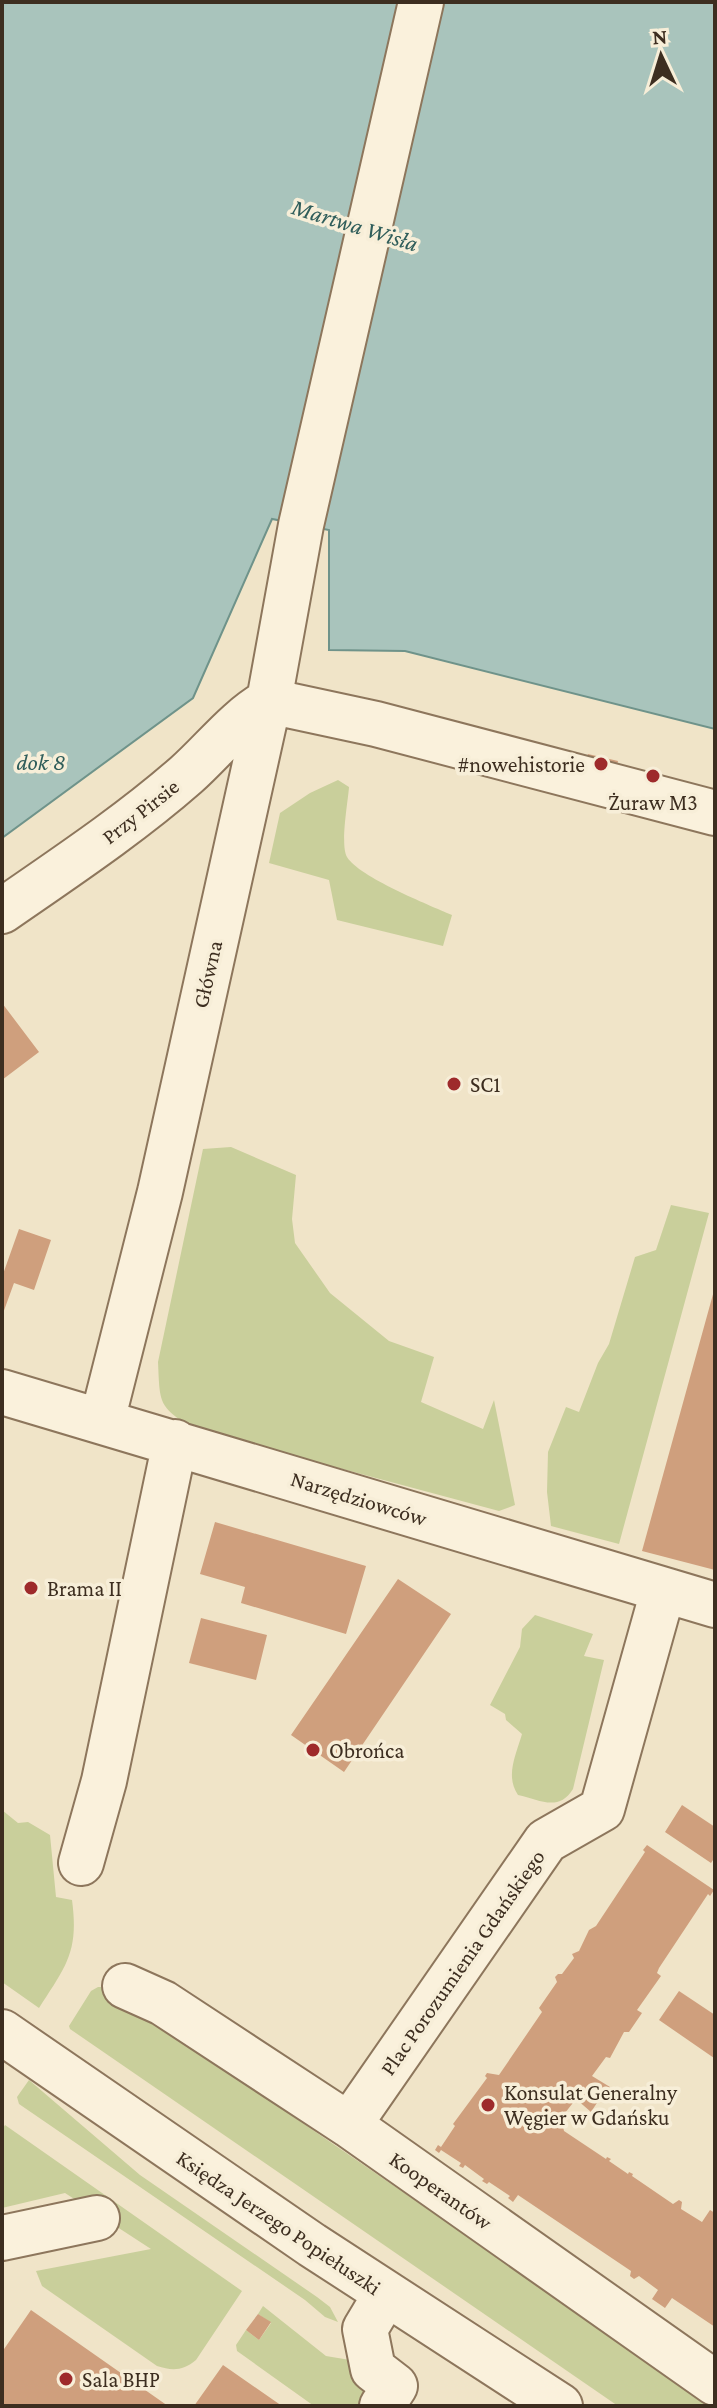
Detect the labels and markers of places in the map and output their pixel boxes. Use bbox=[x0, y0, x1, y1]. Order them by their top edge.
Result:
place label: #nowehistorie bbox=[458, 752, 585, 777]
marker: #nowehistorie bbox=[592, 755, 610, 773]
marker: Żuraw M3 bbox=[644, 767, 662, 785]
place label: Żuraw M3 bbox=[608, 790, 698, 815]
place label: SC1 bbox=[470, 1072, 501, 1097]
marker: SC1 bbox=[445, 1075, 463, 1093]
place label: Brama II bbox=[47, 1576, 122, 1601]
marker: Brama II bbox=[22, 1579, 40, 1597]
place label: Obrońca bbox=[329, 1738, 404, 1763]
marker: Obrońca bbox=[304, 1741, 322, 1759]
place label: Konsulat Generalny Węgier w Gdańsku bbox=[504, 2080, 678, 2130]
marker: Konsulat Generalny Węgier w Gdańsku bbox=[479, 2096, 497, 2114]
place label: Sala BHP bbox=[82, 2367, 160, 2392]
marker: Sala BHP bbox=[57, 2370, 75, 2388]

